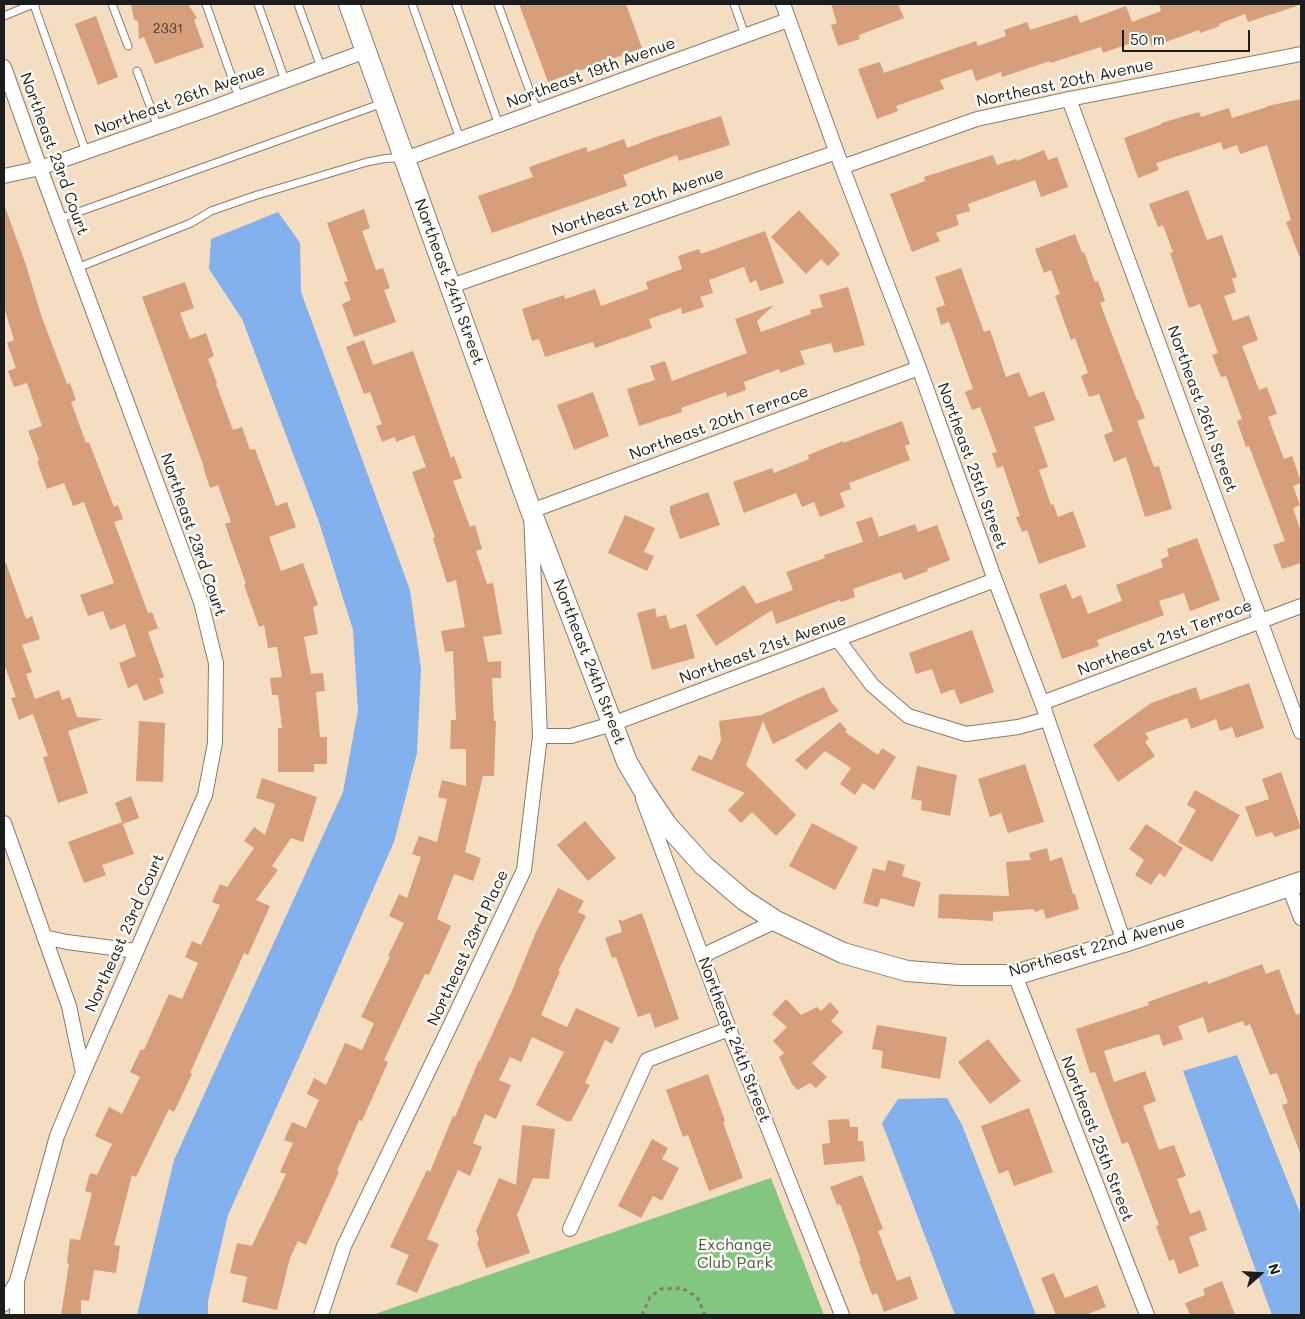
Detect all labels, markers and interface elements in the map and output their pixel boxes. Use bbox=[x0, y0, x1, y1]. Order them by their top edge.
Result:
scale bar bbox=[1125, 20, 1252, 52]
house number: 2331 bbox=[153, 21, 183, 37]
text: 50 m bbox=[1130, 29, 1165, 49]
street label: Northeast 19th Avenue bbox=[504, 33, 678, 113]
street label: Northeast 20th Avenue bbox=[975, 55, 1155, 111]
street label: Northeast 26th Avenue bbox=[92, 60, 268, 140]
street label: Northeast 23rd Court bbox=[16, 70, 92, 238]
street label: Northeast 20th Avenue bbox=[550, 164, 726, 240]
street label: Northeast 24th Street bbox=[410, 196, 488, 368]
street label: Northeast 26th Street bbox=[1163, 323, 1241, 495]
street label: Northeast 25th Street bbox=[933, 380, 1011, 552]
street label: Northeast 20th Terrace bbox=[627, 382, 811, 464]
street label: Northeast 23rd Court bbox=[156, 451, 230, 619]
street label: Northeast 24th Street bbox=[549, 577, 629, 747]
street label: Northeast 21st Terrace bbox=[1075, 596, 1255, 680]
street label: Northeast 21st Avenue bbox=[677, 610, 849, 688]
street label: Northeast 23rd Court bbox=[81, 851, 169, 1015]
street label: Northeast 23rd Place bbox=[423, 867, 513, 1029]
street label: Northeast 22nd Avenue bbox=[1007, 913, 1187, 981]
street label: Northeast 24th Street bbox=[694, 955, 774, 1125]
street label: Northeast 25th Street bbox=[1057, 1054, 1137, 1224]
park label: Exchange Club Park bbox=[697, 1235, 773, 1273]
north arrow bbox=[1235, 1249, 1285, 1299]
text: N bbox=[1264, 1261, 1285, 1277]

